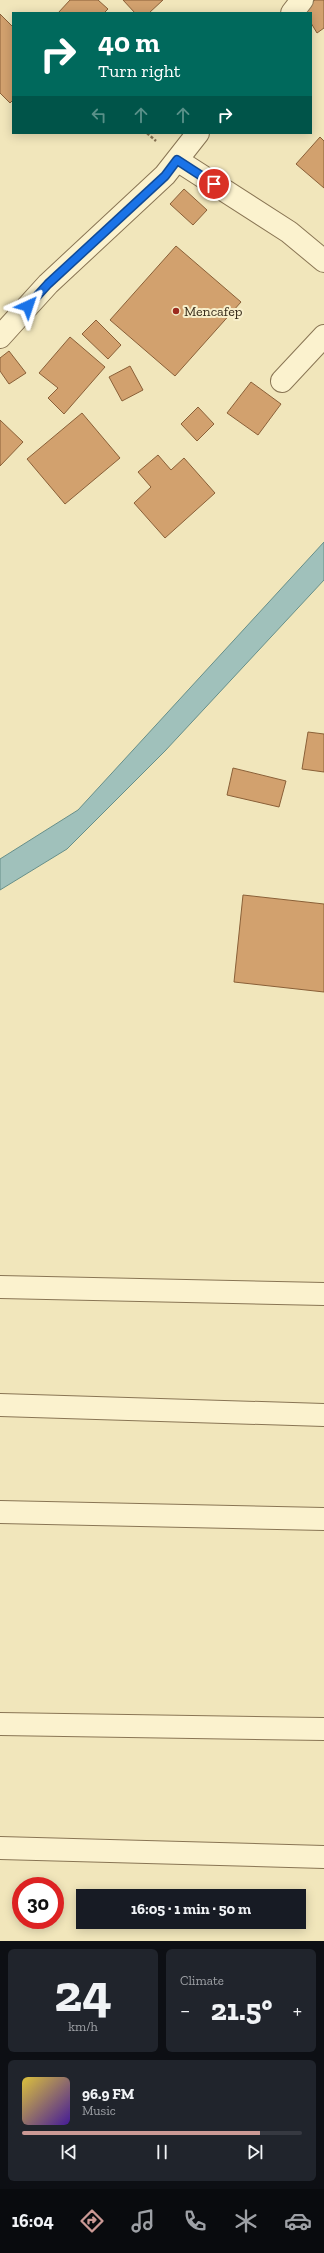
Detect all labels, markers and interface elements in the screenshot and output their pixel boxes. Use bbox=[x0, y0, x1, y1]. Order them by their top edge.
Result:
text: 40 m bbox=[98, 26, 160, 59]
icon: right bbox=[32, 28, 84, 80]
text: Turn right bbox=[98, 60, 180, 82]
icon: left bbox=[88, 104, 110, 126]
icon: ahead bbox=[130, 104, 152, 126]
icon: ahead bbox=[172, 104, 194, 126]
icon: right bbox=[214, 104, 236, 126]
pin bbox=[197, 167, 231, 201]
icon: arrive bbox=[203, 173, 225, 195]
position arrow bbox=[7, 285, 49, 327]
place label: Mencafep bbox=[184, 303, 243, 320]
marker: Mencafep bbox=[171, 306, 181, 316]
speed limit sign: 30 bbox=[12, 1877, 64, 1929]
text: 16:05 · 1 min · 50 m bbox=[131, 1900, 251, 1918]
text: 24 bbox=[54, 1962, 112, 2024]
text: Climate bbox=[180, 1973, 224, 1988]
text: 21.5° bbox=[211, 1992, 272, 2028]
text: − bbox=[180, 1997, 190, 2024]
text: + bbox=[293, 1997, 302, 2024]
text: km/h bbox=[68, 2019, 98, 2034]
text: 96.9 FM bbox=[82, 2085, 134, 2103]
text: Music bbox=[82, 2103, 116, 2118]
icon: previous bbox=[58, 2141, 80, 2163]
icon: pause bbox=[151, 2141, 173, 2163]
icon: next bbox=[244, 2141, 266, 2163]
icon: directions bbox=[78, 2207, 106, 2235]
icon: music bbox=[129, 2207, 157, 2235]
icon: phone bbox=[181, 2207, 209, 2235]
icon: climate bbox=[232, 2207, 260, 2235]
icon: car bbox=[284, 2207, 312, 2235]
text: 16:04 bbox=[12, 2210, 54, 2232]

